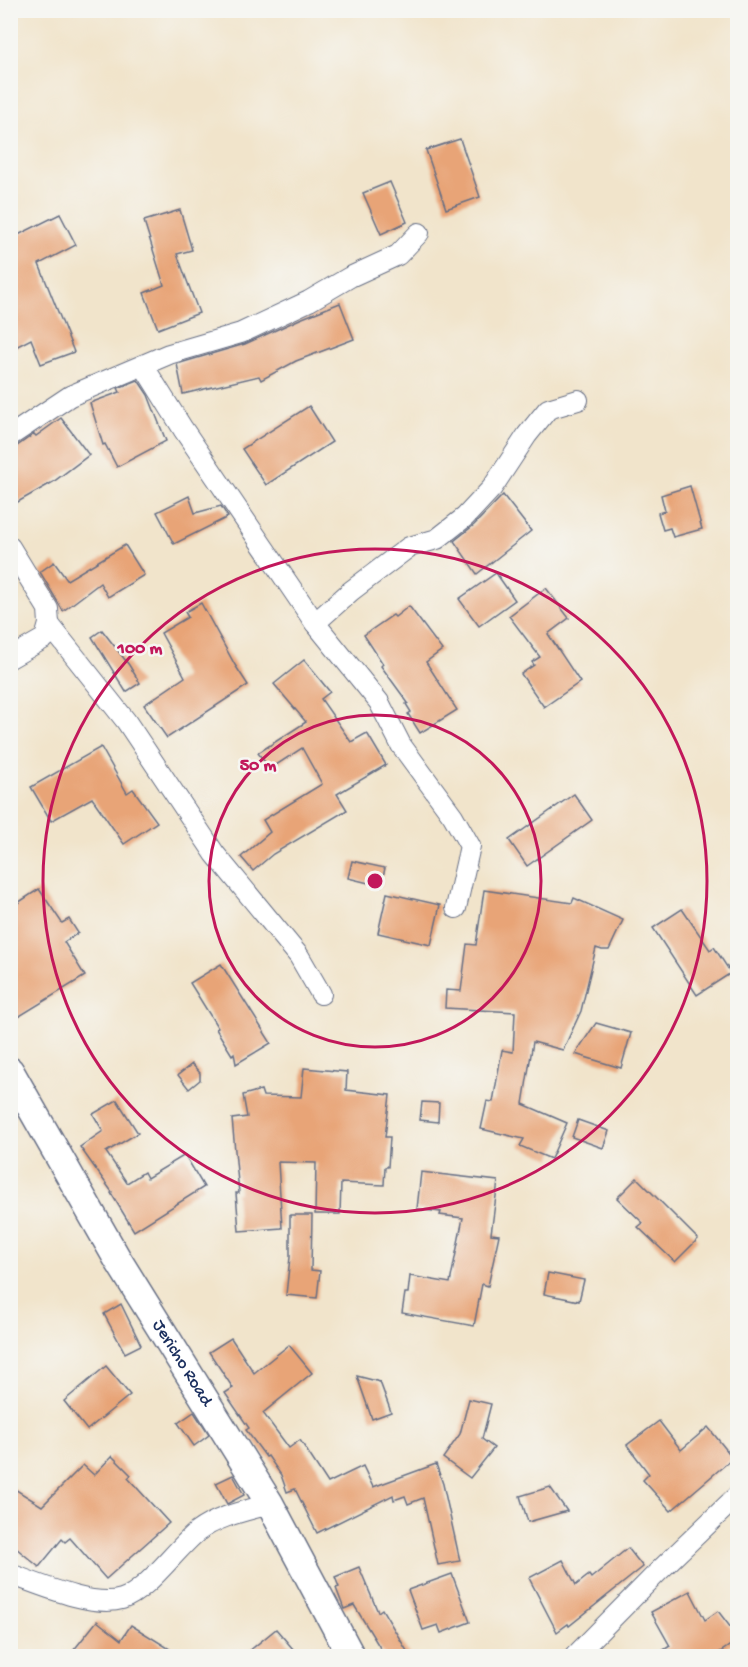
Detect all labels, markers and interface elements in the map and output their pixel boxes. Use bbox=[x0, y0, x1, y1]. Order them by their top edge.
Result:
text: 100 m bbox=[117, 639, 163, 660]
text: 50 m bbox=[240, 756, 277, 777]
centre of rings bbox=[365, 871, 385, 891]
street label: Jericho Road bbox=[147, 1316, 218, 1411]

